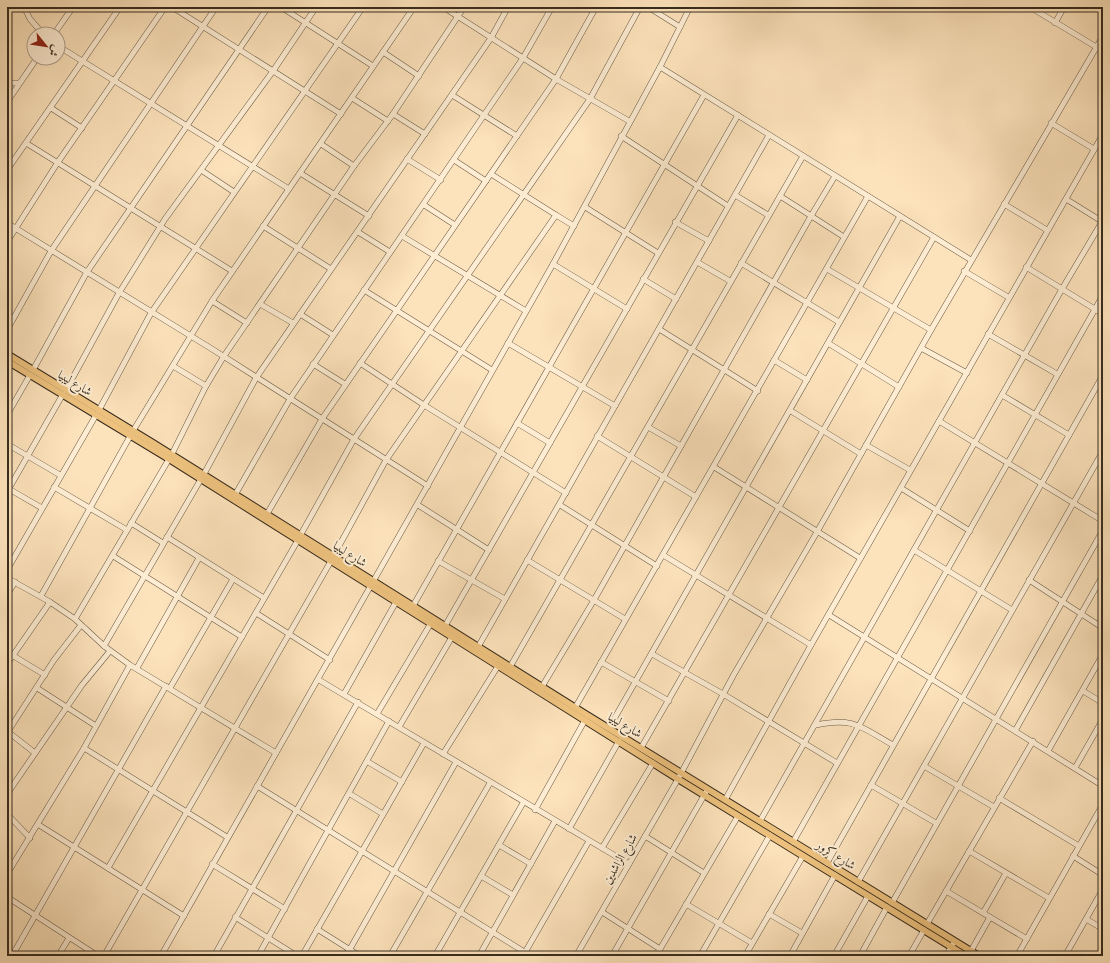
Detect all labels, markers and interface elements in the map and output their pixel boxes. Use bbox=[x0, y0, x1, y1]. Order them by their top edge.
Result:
north arrow bbox=[26, 26, 66, 66]
text: ش bbox=[46, 43, 63, 59]
street label: شارع ليبيا bbox=[53, 367, 95, 402]
street label: شارع ليبيا bbox=[328, 538, 370, 573]
street label: شارع ليبيا bbox=[603, 709, 645, 744]
street label: شارع الراشدين bbox=[600, 831, 644, 889]
street label: شارع كرور bbox=[811, 837, 858, 876]

